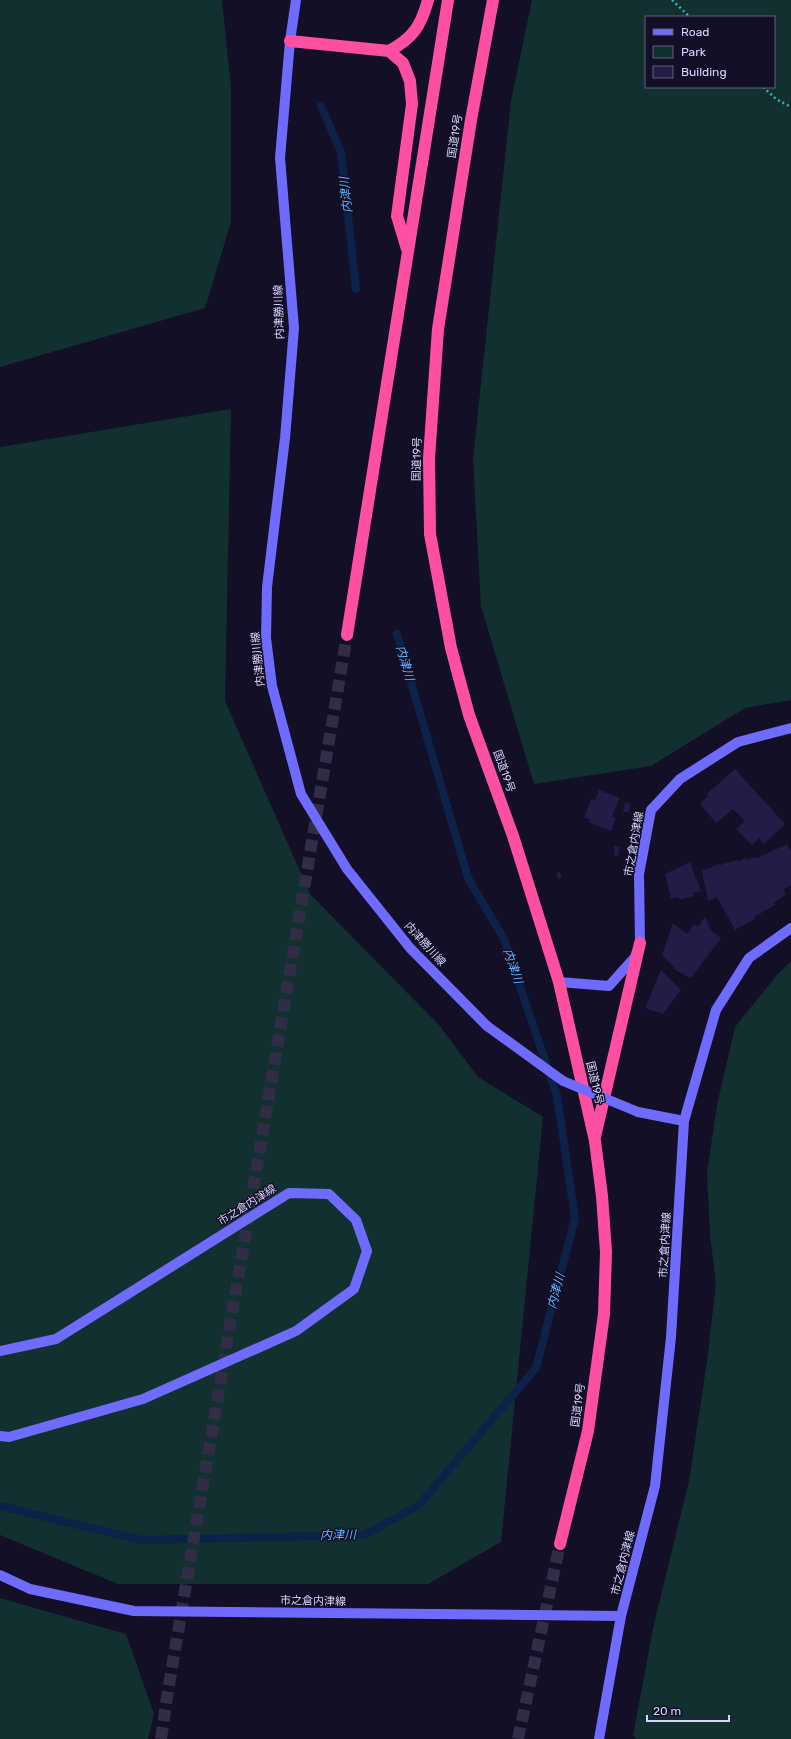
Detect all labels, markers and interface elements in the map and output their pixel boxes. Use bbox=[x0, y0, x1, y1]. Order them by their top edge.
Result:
legend bbox=[645, 16, 775, 88]
text: Road bbox=[681, 25, 709, 39]
text: Park bbox=[681, 45, 707, 59]
text: Building bbox=[681, 65, 727, 79]
street label: 国道19号 bbox=[445, 113, 465, 159]
water label: 内津川 bbox=[337, 174, 355, 214]
street label: 内津勝川線 bbox=[272, 284, 286, 340]
street label: 国道19号 bbox=[410, 437, 424, 481]
street label: 内津勝川線 bbox=[249, 631, 267, 687]
water label: 内津川 bbox=[393, 644, 417, 684]
street label: 国道19号 bbox=[490, 748, 518, 794]
street label: 市之倉内津線 bbox=[622, 810, 646, 878]
street label: 内津勝川線 bbox=[402, 919, 448, 969]
water label: 内津川 bbox=[501, 947, 526, 987]
street label: 国道19号 bbox=[584, 1060, 606, 1106]
street label: 市之倉内津線 bbox=[216, 1182, 278, 1228]
street label: 市之倉内津線 bbox=[657, 1212, 673, 1278]
water label: 内津川 bbox=[545, 1270, 568, 1310]
street label: 国道19号 bbox=[568, 1382, 588, 1428]
water label: 内津川 bbox=[320, 1528, 358, 1542]
street label: 市之倉内津線 bbox=[609, 1529, 637, 1597]
street label: 市之倉内津線 bbox=[280, 1594, 346, 1608]
scale bar bbox=[647, 1697, 729, 1723]
text: 20 m bbox=[653, 1704, 681, 1718]

